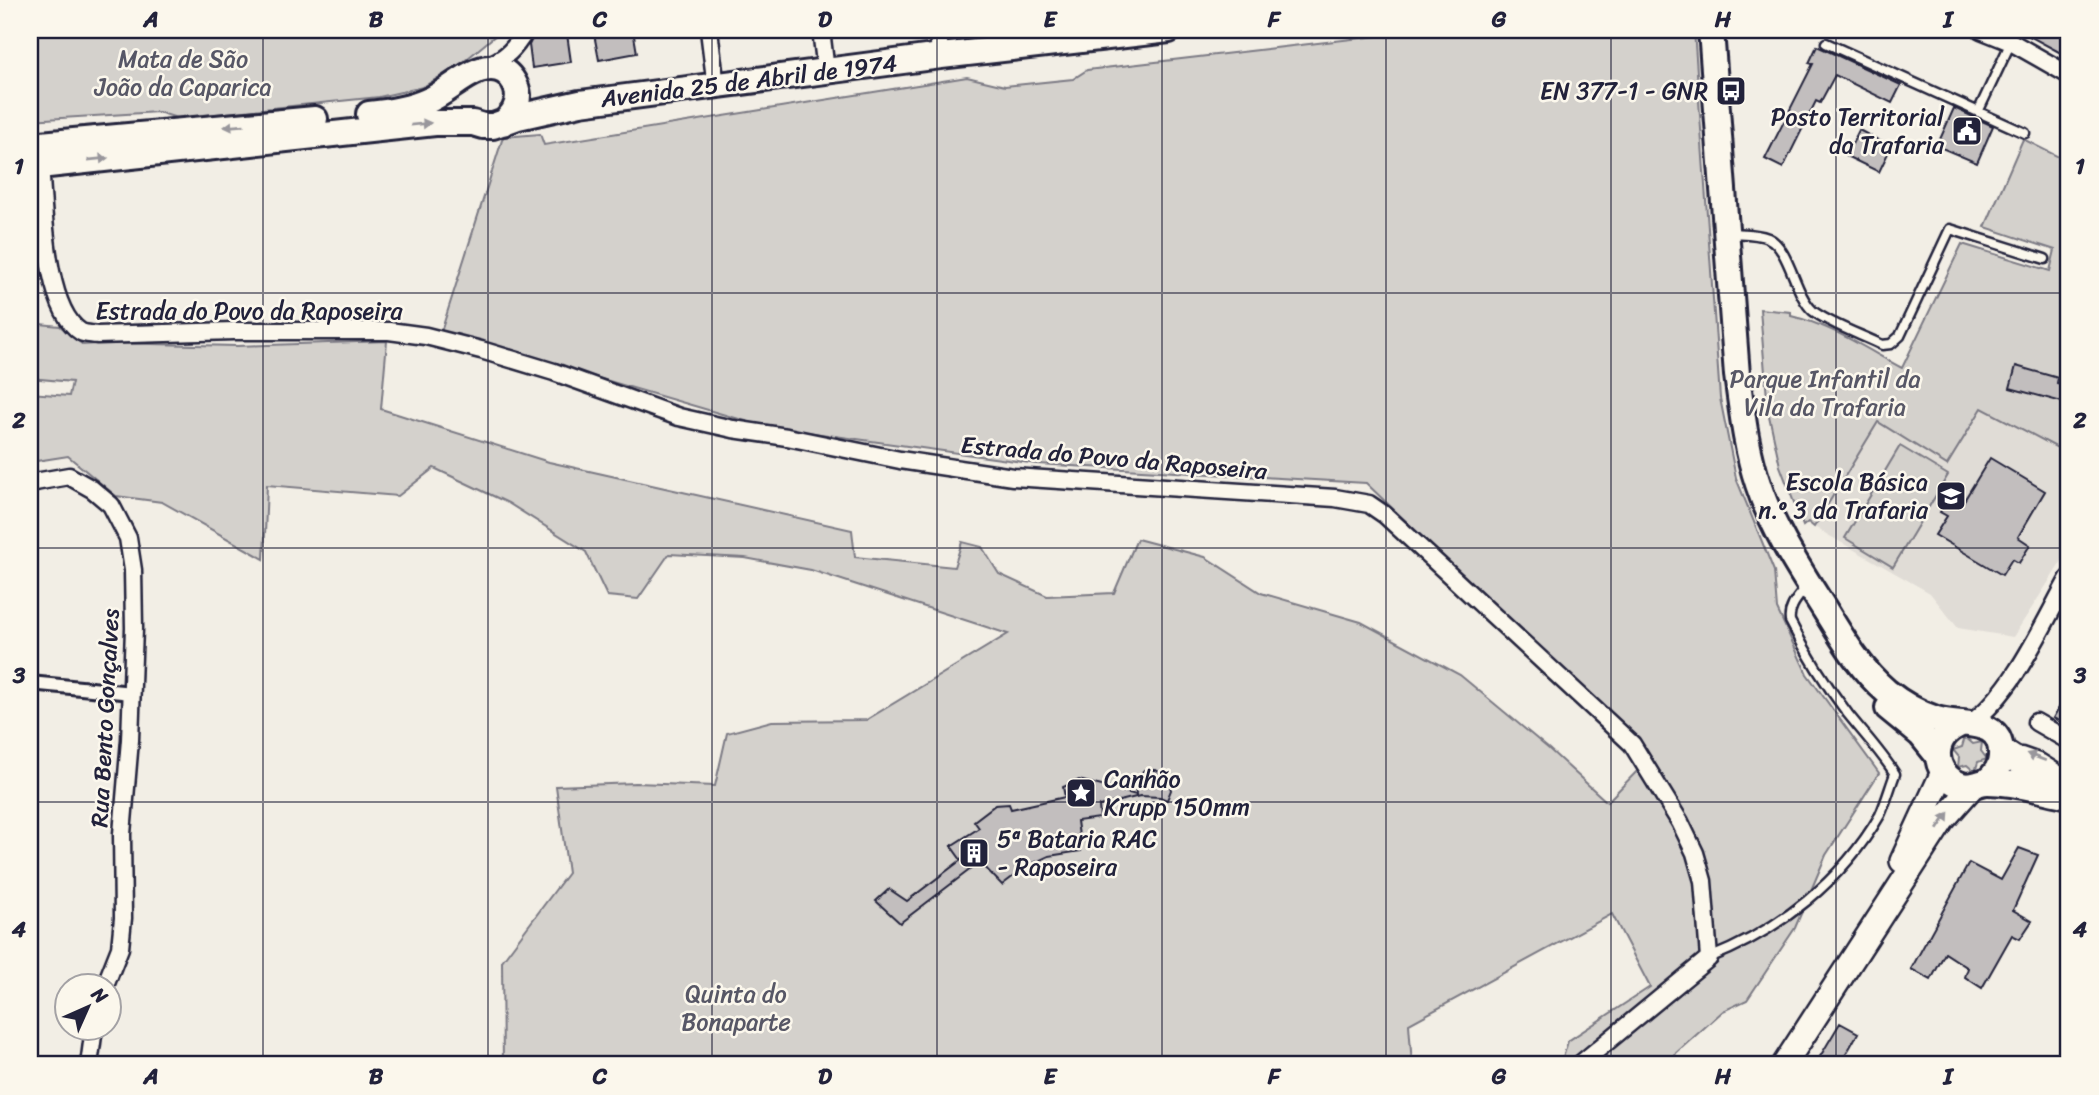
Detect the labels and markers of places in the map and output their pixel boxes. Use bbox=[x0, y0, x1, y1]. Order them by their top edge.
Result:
place label: EN 377-1 - GNR bbox=[1540, 70, 1708, 112]
bus stop icon: EN 377-1 - GNR bbox=[1714, 74, 1748, 108]
place label: Posto Territorial da Trafaria bbox=[1771, 96, 1945, 166]
public building icon: Posto Territorial da Trafaria bbox=[1950, 114, 1984, 148]
place label: Escola Básica n.º 3 da Trafaria bbox=[1758, 461, 1929, 531]
school or university icon: Escola Básica n.º 3 da Trafaria bbox=[1934, 479, 1968, 513]
place label: Canhão Krupp 150mm bbox=[1104, 758, 1250, 828]
place icon: Canhão Krupp 150mm bbox=[1064, 776, 1098, 810]
place label: 5ª Bataria RAC - Raposeira bbox=[997, 818, 1157, 888]
building icon: 5ª Bataria RAC - Raposeira bbox=[957, 836, 991, 870]

